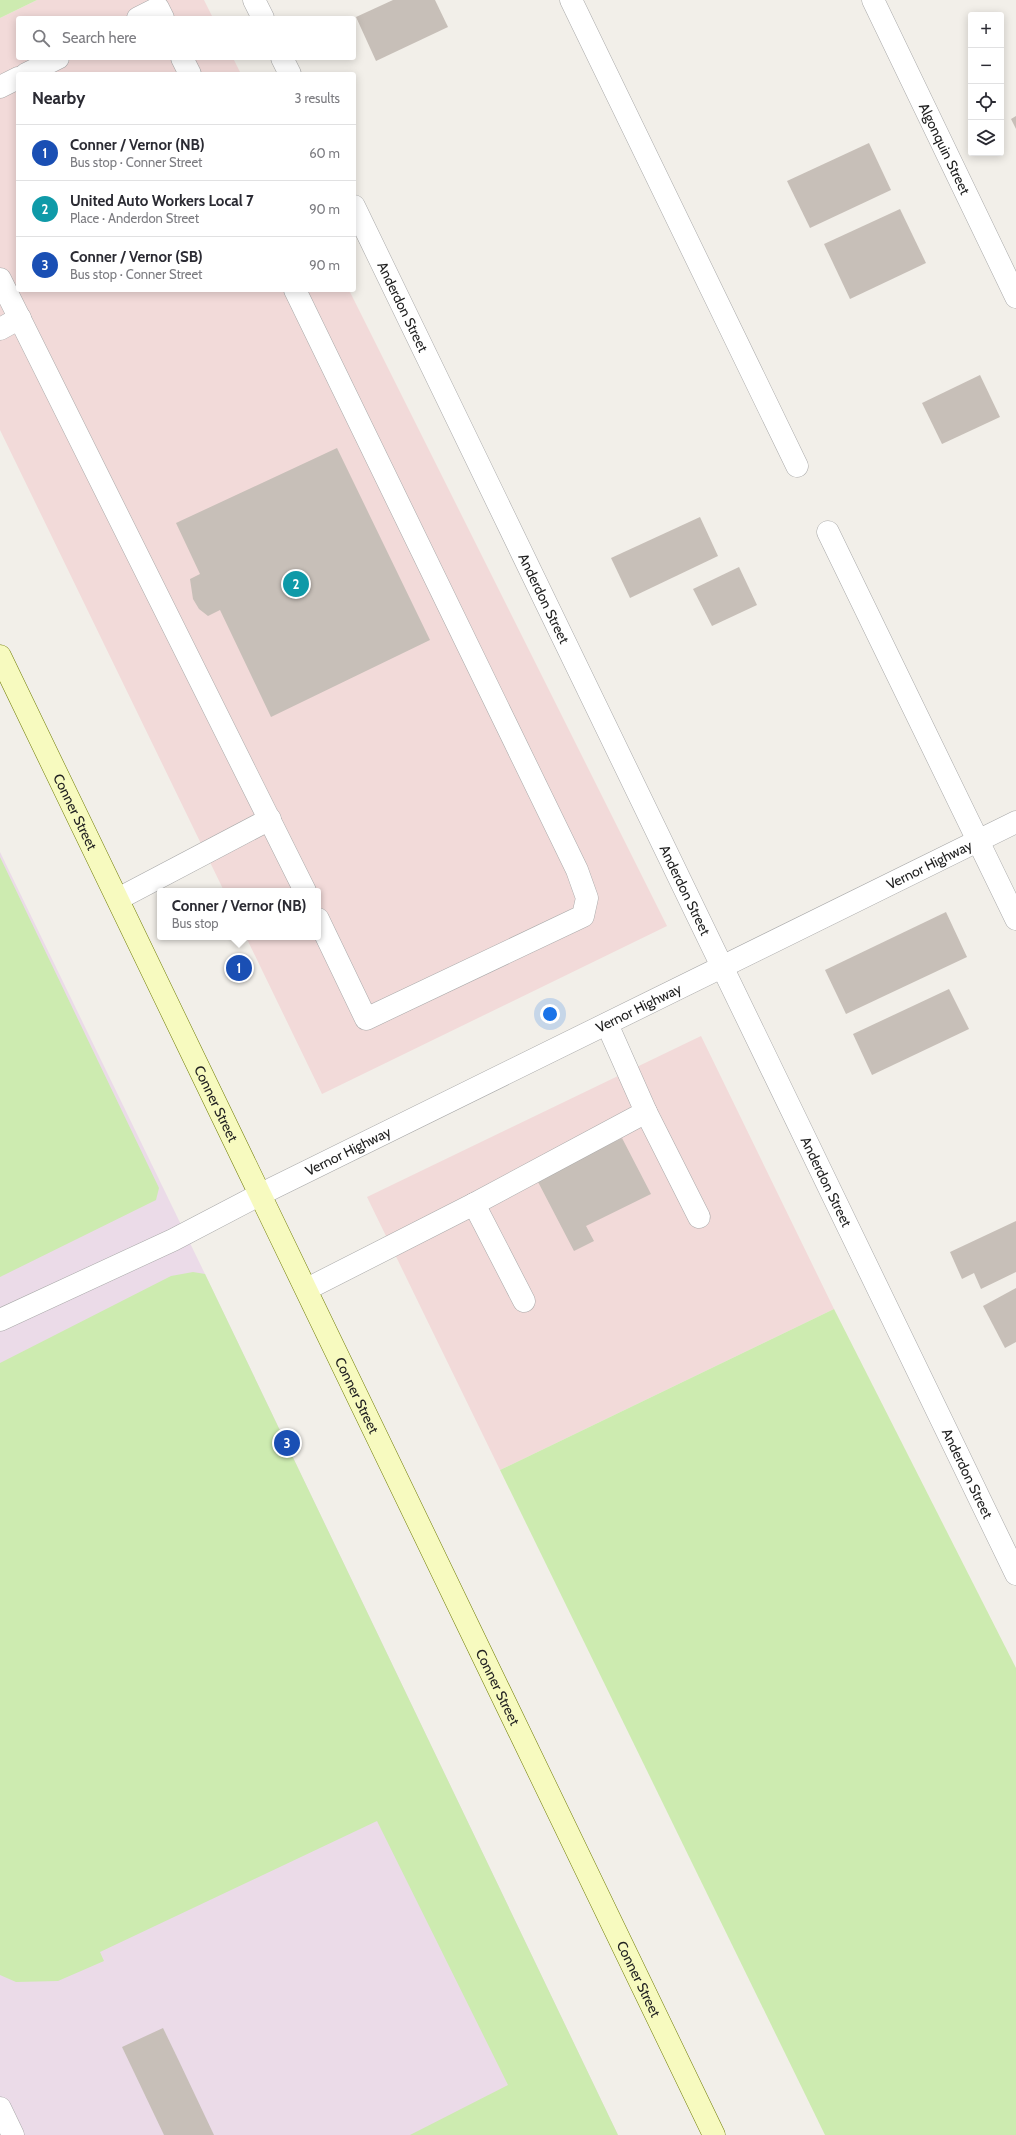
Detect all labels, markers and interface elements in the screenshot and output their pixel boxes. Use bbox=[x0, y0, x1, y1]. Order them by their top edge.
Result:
map controls bbox=[968, 12, 1004, 156]
button: + bbox=[968, 12, 1004, 48]
search box bbox=[16, 16, 356, 60]
icon: search bbox=[30, 27, 52, 49]
text: Search here bbox=[62, 29, 137, 47]
button: − bbox=[968, 48, 1004, 84]
button: locate bbox=[968, 84, 1004, 120]
text: Nearby bbox=[32, 88, 85, 108]
text: 3 results bbox=[294, 90, 340, 106]
street label: Algonquin Street bbox=[915, 100, 974, 198]
button: layers bbox=[968, 120, 1004, 156]
text: Conner / Vernor (NB) bbox=[70, 136, 205, 154]
text: 1 bbox=[43, 145, 47, 161]
text: 60 m bbox=[309, 145, 340, 161]
text: Bus stop · Conner Street bbox=[70, 154, 202, 170]
text: United Auto Workers Local 7 bbox=[70, 192, 254, 210]
text: 2 bbox=[42, 201, 48, 217]
text: 90 m bbox=[309, 201, 340, 217]
text: Place · Anderdon Street bbox=[70, 210, 199, 226]
text: Conner / Vernor (SB) bbox=[70, 248, 203, 266]
text: 3 bbox=[41, 257, 49, 273]
text: 90 m bbox=[309, 257, 340, 273]
street label: Anderdon Street bbox=[373, 259, 432, 355]
text: Bus stop · Conner Street bbox=[70, 266, 202, 282]
street label: Anderdon Street bbox=[514, 550, 574, 647]
pin: 2 bbox=[283, 569, 309, 599]
street label: Conner Street bbox=[49, 771, 101, 853]
street label: Vernor Highway bbox=[883, 836, 975, 893]
street label: Anderdon Street bbox=[656, 842, 715, 938]
popup bbox=[157, 888, 321, 940]
text: Conner / Vernor (NB) bbox=[172, 897, 306, 915]
text: Bus stop bbox=[172, 915, 219, 931]
pin: 1 bbox=[226, 953, 252, 983]
street label: Vernor Highway bbox=[593, 979, 684, 1037]
your location bbox=[540, 1004, 560, 1024]
street label: Conner Street bbox=[190, 1062, 242, 1145]
street label: Vernor Highway bbox=[302, 1122, 394, 1180]
street label: Anderdon Street bbox=[797, 1134, 856, 1230]
street label: Conner Street bbox=[331, 1354, 383, 1437]
street label: Anderdon Street bbox=[938, 1425, 997, 1522]
pin: 3 bbox=[274, 1428, 300, 1458]
street label: Conner Street bbox=[472, 1646, 524, 1728]
street label: Conner Street bbox=[613, 1938, 665, 2020]

